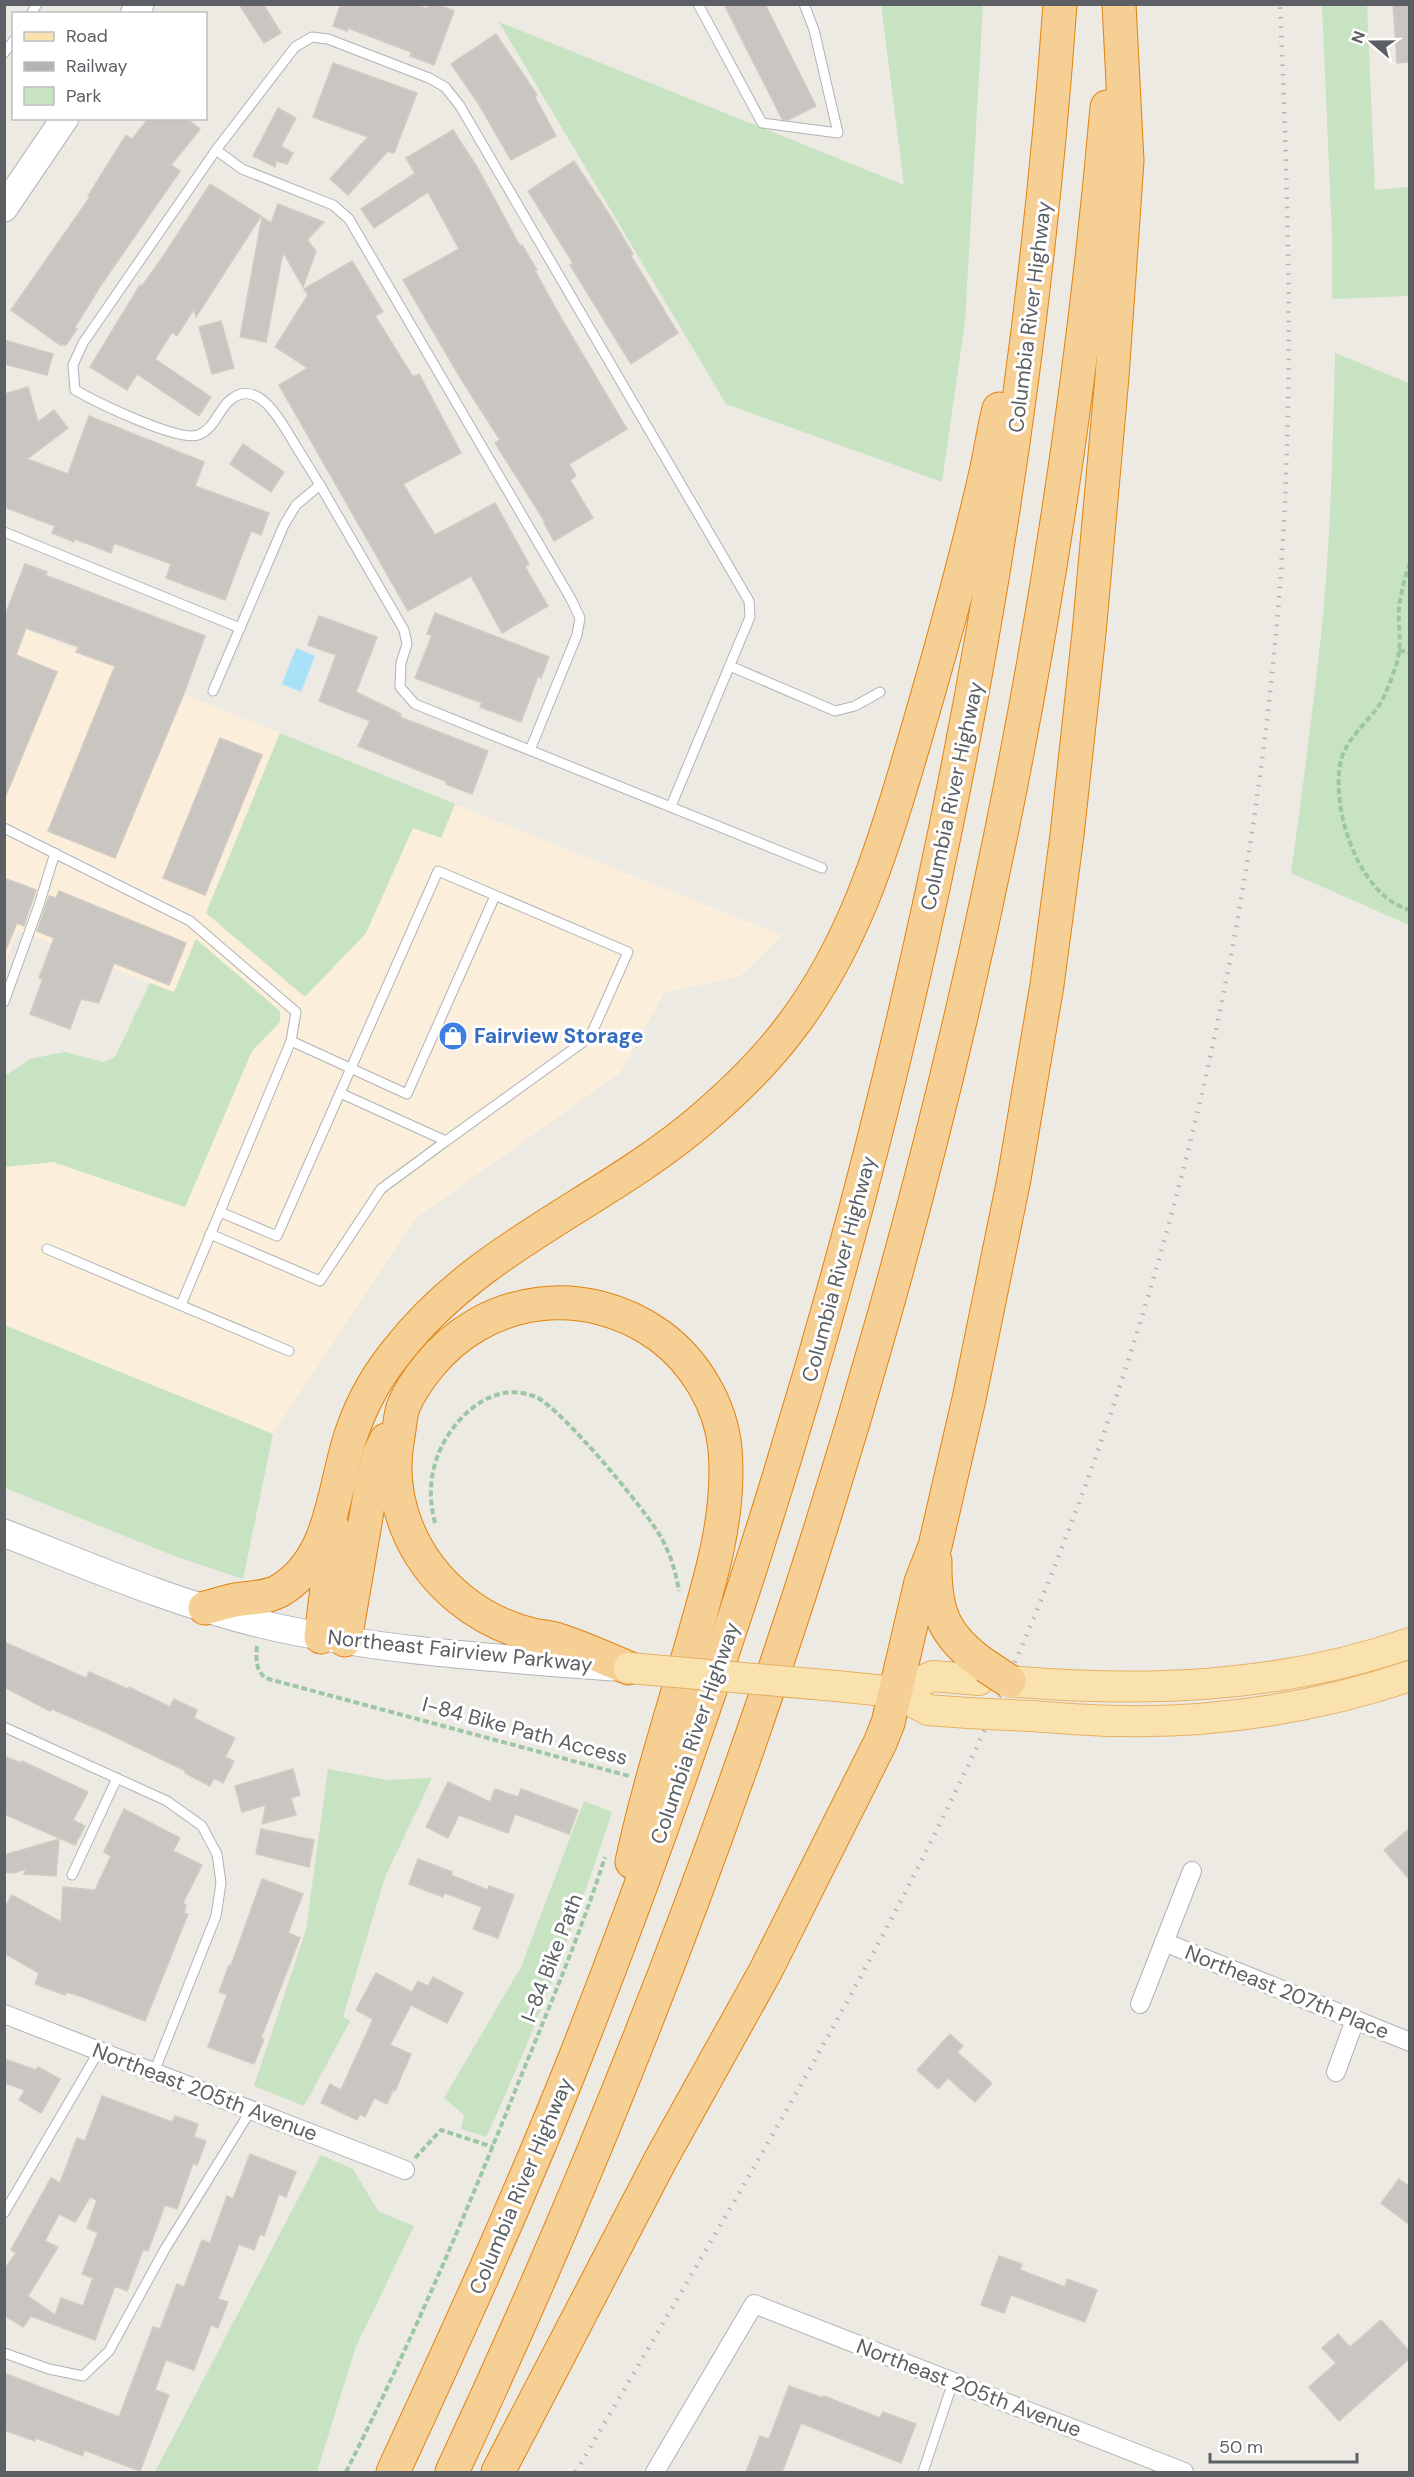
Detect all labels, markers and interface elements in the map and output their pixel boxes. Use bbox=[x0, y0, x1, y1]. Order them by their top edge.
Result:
legend bbox=[12, 12, 207, 120]
north arrow bbox=[1342, 12, 1402, 72]
text: Road bbox=[66, 24, 108, 48]
text: N bbox=[1347, 28, 1370, 46]
text: Railway bbox=[66, 54, 128, 78]
text: Park bbox=[66, 84, 102, 108]
street label: Columbia River Highway bbox=[1002, 199, 1058, 434]
street label: Columbia River Highway bbox=[914, 679, 990, 913]
shop icon: Fairview Storage bbox=[437, 1020, 469, 1052]
place label: Fairview Storage bbox=[474, 1022, 643, 1050]
street label: Columbia River Highway bbox=[795, 1153, 883, 1385]
street label: Columbia River Highway bbox=[644, 1618, 746, 1848]
street label: Northeast Fairview Parkway bbox=[326, 1623, 594, 1679]
street label: I-84 Bike Path Access bbox=[419, 1690, 631, 1772]
street label: I-84 Bike Path bbox=[515, 1890, 589, 2026]
street label: Northeast 207th Place bbox=[1181, 1938, 1393, 2046]
street label: Northeast 205th Avenue bbox=[89, 2036, 321, 2148]
street label: Columbia River Highway bbox=[463, 2073, 580, 2299]
street label: Northeast 205th Avenue bbox=[853, 2332, 1085, 2444]
scale bar bbox=[1210, 2426, 1357, 2464]
text: 50 m bbox=[1219, 2435, 1263, 2459]

